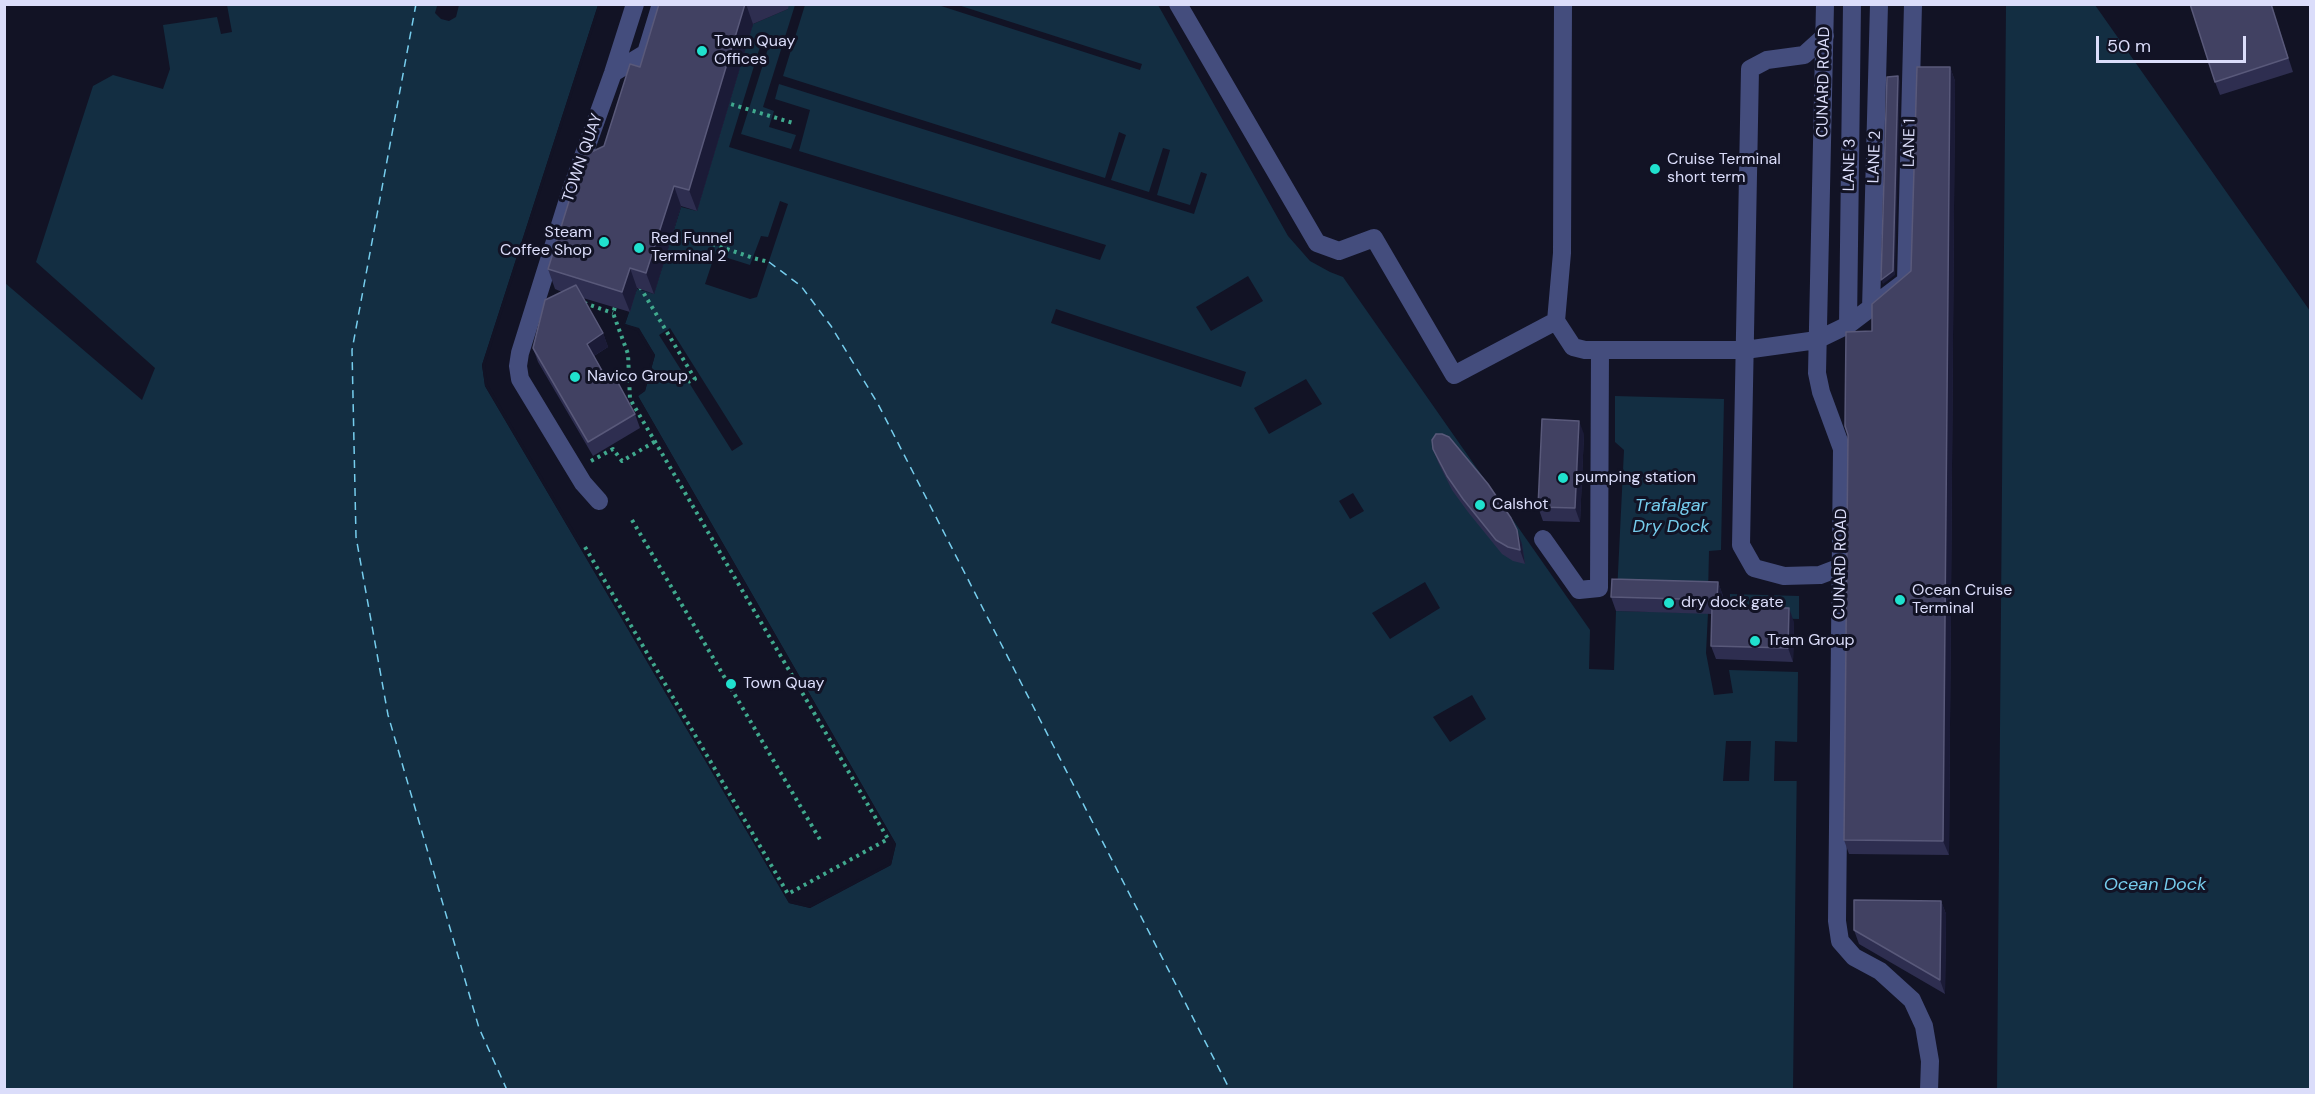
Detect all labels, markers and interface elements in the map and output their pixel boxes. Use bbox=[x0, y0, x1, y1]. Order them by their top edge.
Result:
scale bar bbox=[2099, 24, 2249, 62]
street label: CUNARD ROAD bbox=[1813, 26, 1835, 138]
place label: Town Quay Offices bbox=[714, 32, 795, 70]
text: 50 m bbox=[2107, 34, 2151, 58]
marker: Town Quay Offices bbox=[695, 44, 709, 58]
street label: TOWN QUAY bbox=[559, 111, 607, 205]
street label: LANE 1 bbox=[1900, 119, 1920, 167]
street label: LANE 2 bbox=[1864, 130, 1886, 184]
street label: LANE 3 bbox=[1840, 138, 1860, 192]
place label: Cruise Terminal short term bbox=[1667, 150, 1781, 188]
marker: Cruise Terminal short term bbox=[1648, 162, 1662, 176]
place label: Steam Coffee Shop bbox=[500, 223, 592, 261]
place label: Red Funnel Terminal 2 bbox=[651, 229, 732, 267]
marker: Steam Coffee Shop bbox=[597, 235, 611, 249]
marker: Red Funnel Terminal 2 bbox=[632, 241, 646, 255]
place label: Navico Group bbox=[587, 367, 688, 387]
marker: Navico Group bbox=[568, 370, 582, 384]
place label: pumping station bbox=[1575, 468, 1696, 488]
marker: pumping station bbox=[1556, 471, 1570, 485]
place label: Calshot bbox=[1492, 495, 1548, 515]
water label: Trafalgar Dry Dock bbox=[1633, 495, 1709, 538]
marker: Calshot bbox=[1473, 498, 1487, 512]
street label: CUNARD ROAD bbox=[1830, 508, 1852, 620]
place label: Ocean Cruise Terminal bbox=[1912, 581, 2012, 619]
place label: dry dock gate bbox=[1681, 593, 1784, 613]
marker: Ocean Cruise Terminal bbox=[1893, 593, 1907, 607]
marker: dry dock gate bbox=[1662, 596, 1676, 610]
place label: Tram Group bbox=[1767, 631, 1855, 651]
marker: Tram Group bbox=[1748, 634, 1762, 648]
place label: Town Quay bbox=[743, 674, 824, 694]
marker: Town Quay bbox=[724, 677, 738, 691]
water label: Ocean Dock bbox=[2104, 874, 2206, 896]

